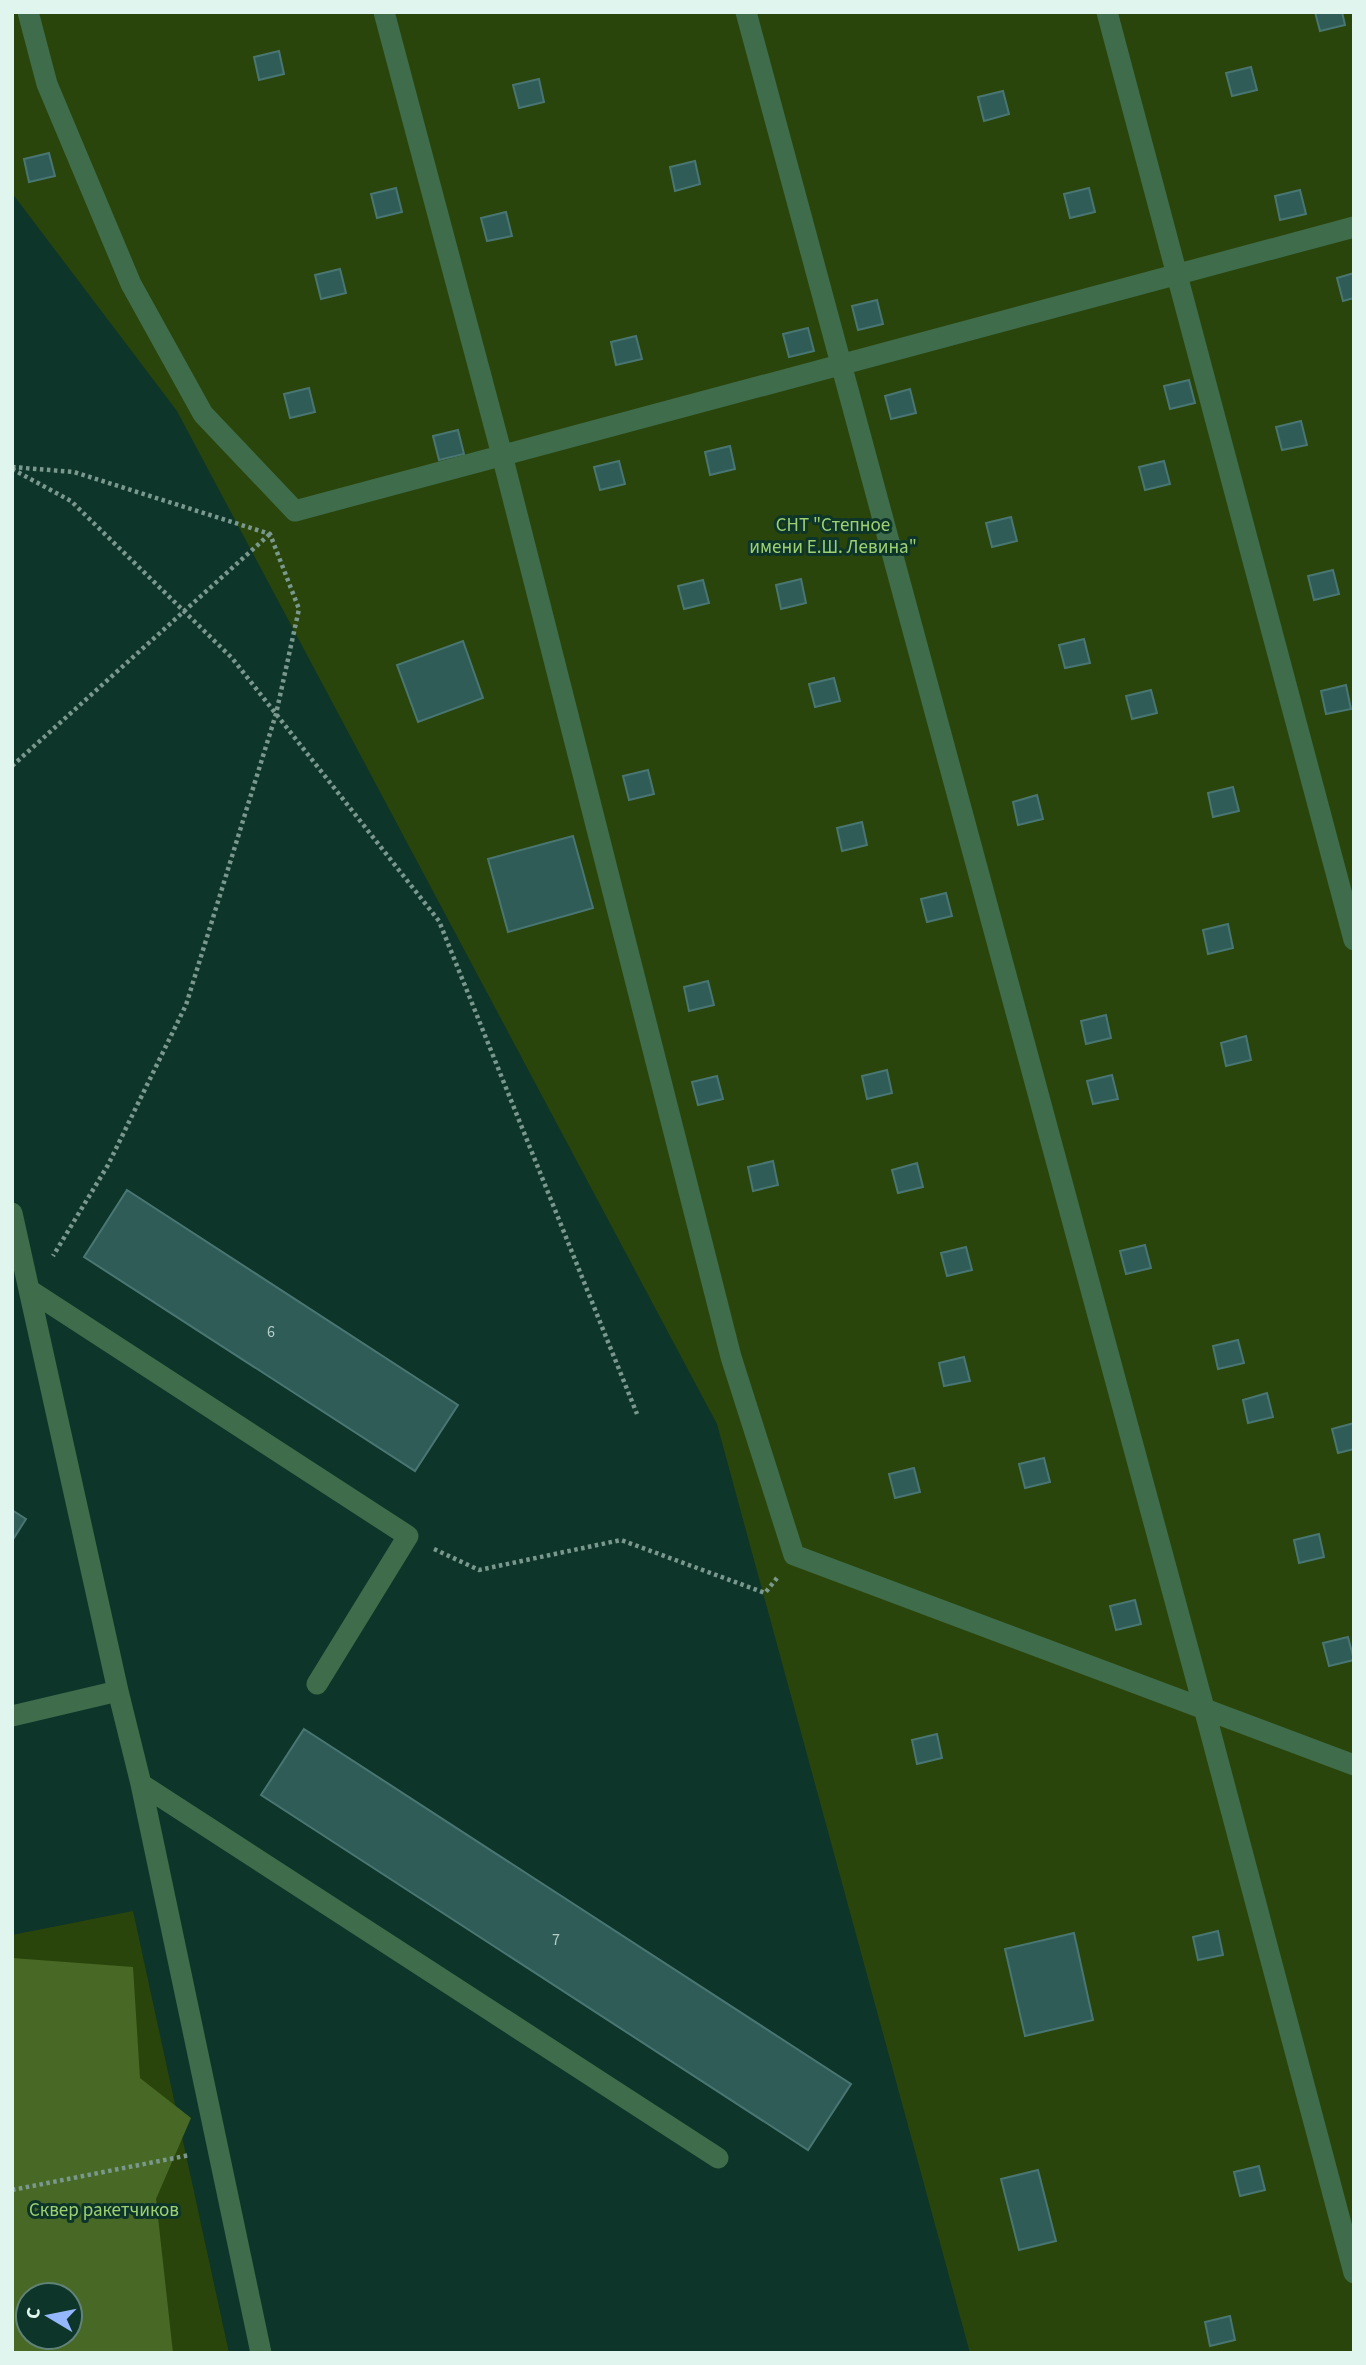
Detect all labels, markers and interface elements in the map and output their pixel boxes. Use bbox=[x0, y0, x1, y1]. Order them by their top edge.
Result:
park label: СНТ "Степное имени Е.Ш. Левина" bbox=[749, 512, 917, 561]
house number: 6 bbox=[267, 1321, 275, 1343]
house number: 7 bbox=[552, 1929, 560, 1951]
park label: Сквер ракетчиков bbox=[29, 2197, 179, 2224]
north arrow bbox=[14, 2281, 84, 2351]
text: С bbox=[19, 2306, 48, 2321]

